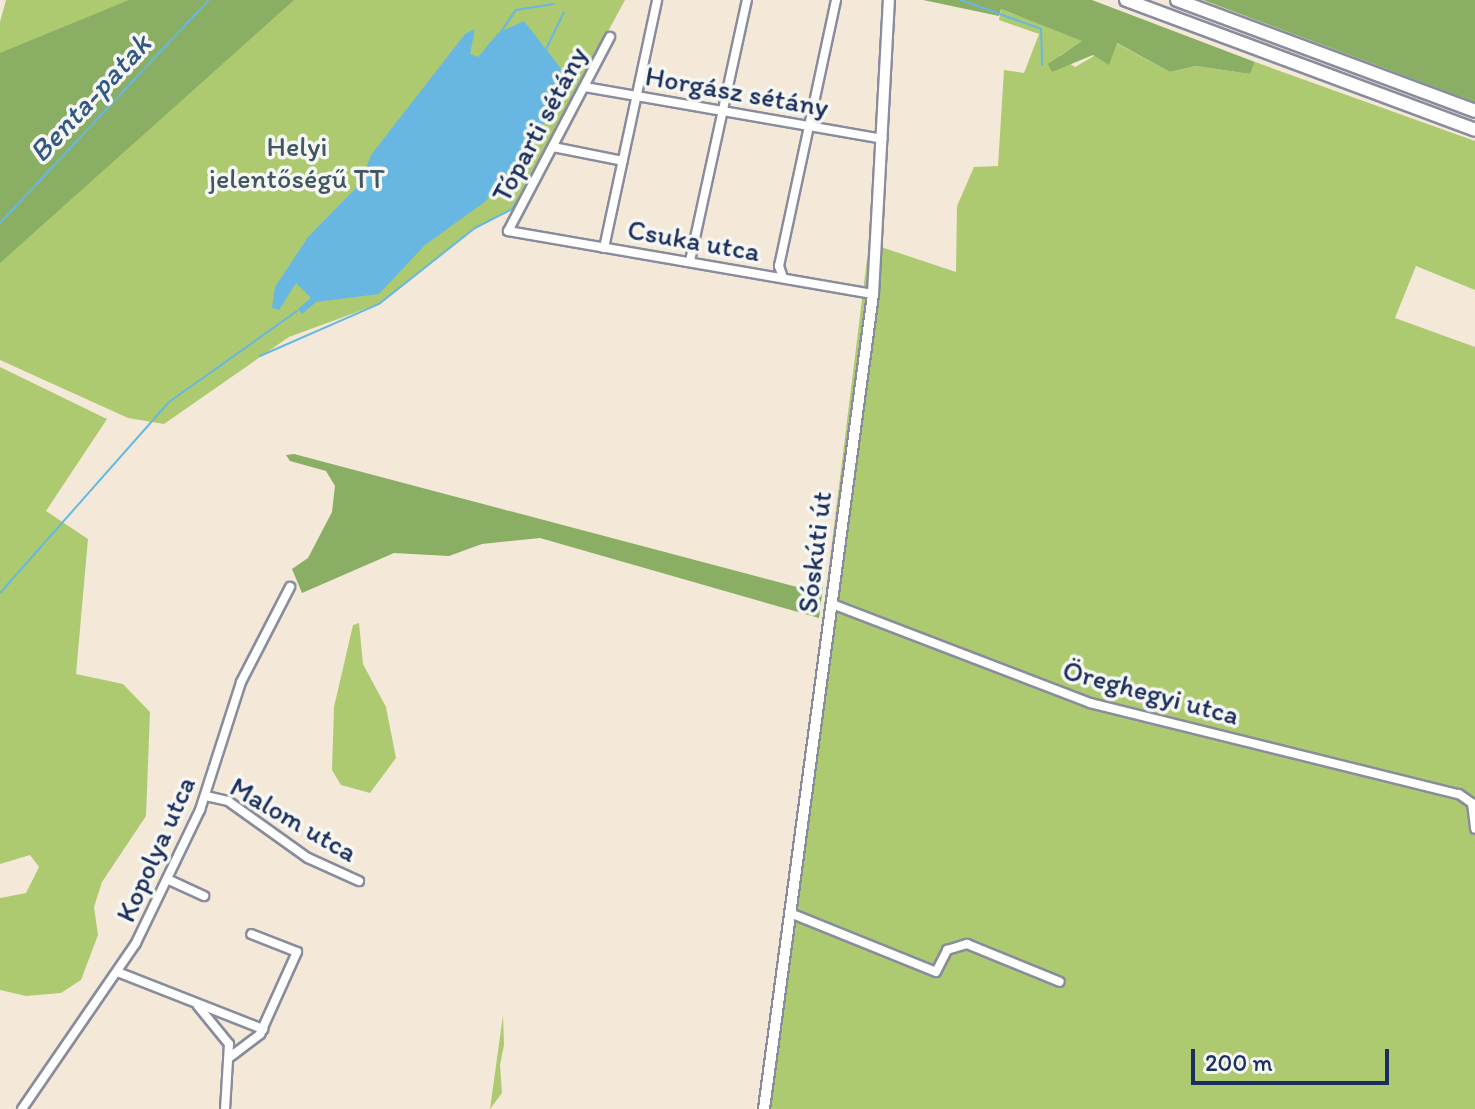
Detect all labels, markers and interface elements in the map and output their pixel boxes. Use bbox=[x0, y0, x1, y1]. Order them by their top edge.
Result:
water label: Benta-patak bbox=[21, 26, 159, 170]
street label: Tóparti sétány bbox=[484, 41, 594, 207]
street label: Horgász sétány bbox=[643, 58, 831, 124]
park label: Helyi jelentőségű TT bbox=[209, 129, 385, 195]
street label: Csuka utca bbox=[626, 212, 762, 268]
street label: Sóskúti út bbox=[790, 489, 838, 615]
street label: Öreghegyi utca bbox=[1059, 652, 1243, 732]
street label: Malom utca bbox=[225, 769, 363, 869]
street label: Kopolya utca bbox=[108, 771, 202, 927]
scale bar bbox=[1195, 1033, 1393, 1083]
text: 200 m bbox=[1205, 1048, 1273, 1077]

